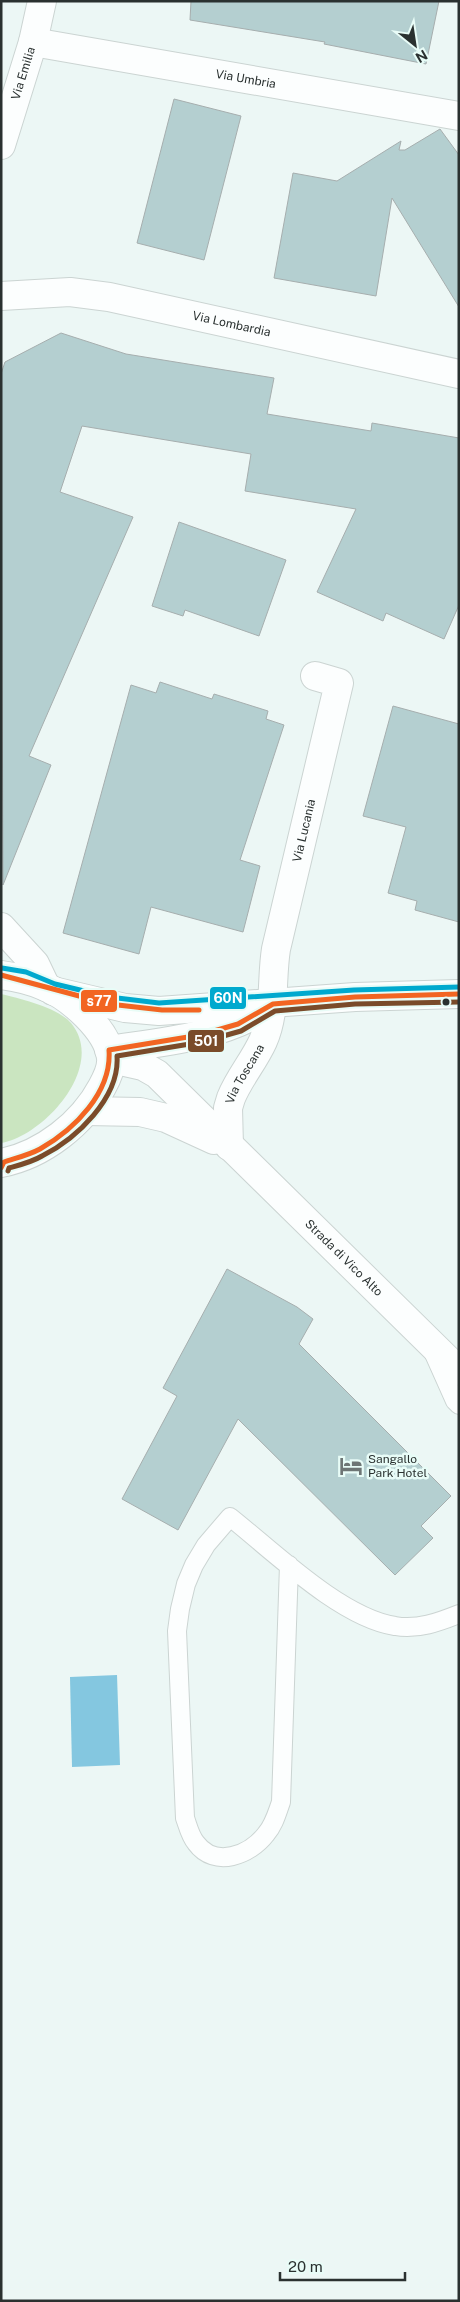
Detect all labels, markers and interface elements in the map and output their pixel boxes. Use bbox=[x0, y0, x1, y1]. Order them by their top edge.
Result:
north arrow bbox=[390, 20, 440, 70]
street label: Via Emilia bbox=[8, 45, 38, 102]
text: N bbox=[413, 47, 430, 66]
street label: Via Umbria bbox=[215, 67, 277, 91]
street label: Via Lombardia bbox=[191, 309, 272, 339]
street label: Via Lucania bbox=[290, 798, 318, 863]
line badge: 60N bbox=[209, 986, 247, 1010]
line badge: s77 bbox=[80, 989, 118, 1013]
text: 60N bbox=[213, 990, 243, 1006]
text: s77 bbox=[87, 993, 112, 1009]
unlabelled marker bbox=[441, 997, 451, 1007]
line badge: 501 bbox=[187, 1029, 225, 1053]
text: 501 bbox=[194, 1033, 218, 1049]
street label: Via Toscana bbox=[223, 1042, 267, 1105]
street label: Strada di Vico Alto bbox=[302, 1217, 386, 1299]
place label: Sangallo Park Hotel bbox=[368, 1452, 427, 1480]
hotel icon: Sangallo Park Hotel bbox=[338, 1453, 364, 1479]
scale bar bbox=[280, 2250, 405, 2282]
text: 20 m bbox=[288, 2258, 323, 2275]

